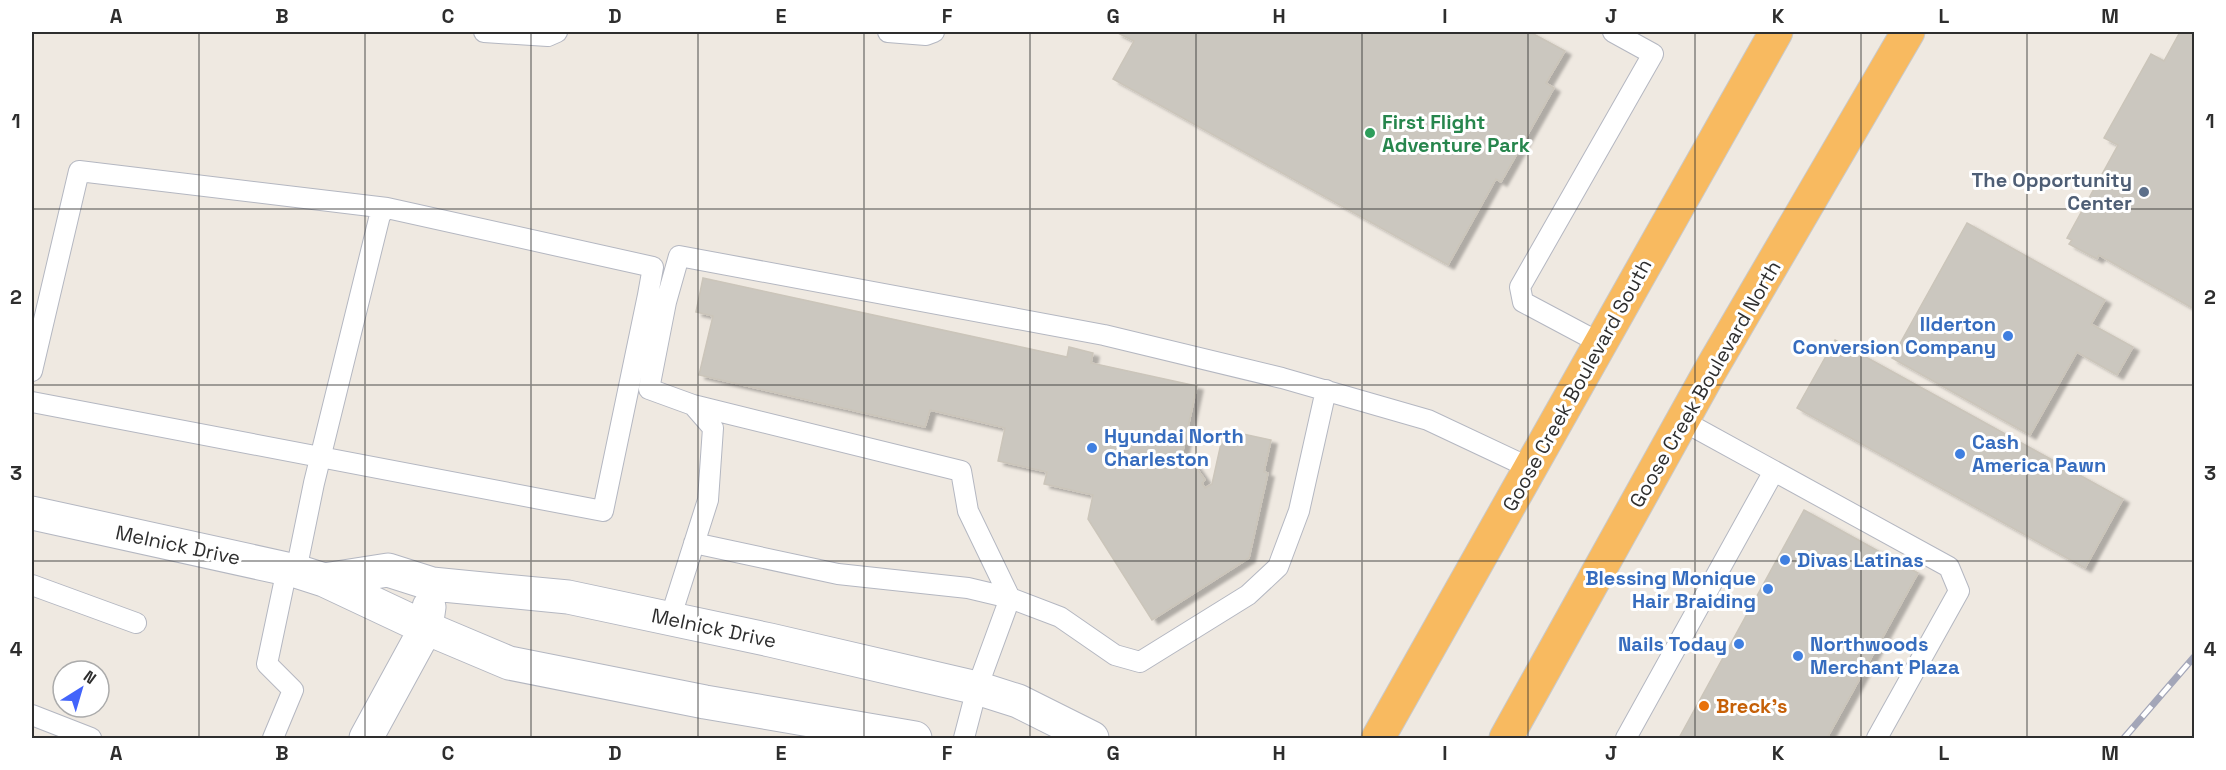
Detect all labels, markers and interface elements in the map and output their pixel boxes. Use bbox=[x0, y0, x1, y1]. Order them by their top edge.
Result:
text: A bbox=[110, 3, 123, 29]
text: B bbox=[275, 3, 289, 29]
text: C bbox=[442, 3, 455, 29]
text: D bbox=[608, 3, 622, 29]
text: E bbox=[775, 3, 787, 29]
text: F bbox=[942, 3, 953, 29]
text: G bbox=[1106, 3, 1120, 29]
text: H bbox=[1272, 3, 1286, 29]
text: I bbox=[1442, 3, 1448, 29]
text: J bbox=[1605, 3, 1617, 29]
text: K bbox=[1772, 3, 1785, 29]
text: L bbox=[1939, 3, 1950, 29]
text: M bbox=[2101, 3, 2119, 29]
text: 1 bbox=[11, 108, 21, 134]
text: 1 bbox=[2205, 108, 2215, 134]
place label: First Flight Adventure Park bbox=[1382, 109, 1530, 158]
marker: First Flight Adventure Park bbox=[1363, 126, 1377, 140]
place label: The Opportunity Center bbox=[1972, 167, 2132, 216]
marker: The Opportunity Center bbox=[2137, 185, 2151, 199]
street label: Goose Creek Boulevard South bbox=[1497, 254, 1657, 516]
street label: Goose Creek Boulevard North bbox=[1623, 256, 1787, 512]
text: 2 bbox=[10, 284, 22, 310]
text: 2 bbox=[2204, 284, 2216, 310]
place label: Ilderton Conversion Company bbox=[1793, 311, 1996, 360]
marker: Ilderton Conversion Company bbox=[2001, 329, 2015, 343]
place label: Hyundai North Charleston bbox=[1104, 423, 1244, 472]
place label: Cash America Pawn bbox=[1972, 429, 2106, 478]
marker: Hyundai North Charleston bbox=[1085, 441, 1099, 455]
marker: Cash America Pawn bbox=[1953, 447, 1967, 461]
text: 3 bbox=[10, 460, 22, 486]
text: 3 bbox=[2204, 460, 2216, 486]
street label: Melnick Drive bbox=[113, 519, 243, 571]
place label: Divas Latinas bbox=[1797, 547, 1924, 573]
marker: Divas Latinas bbox=[1778, 553, 1792, 567]
place label: Blessing Monique Hair Braiding bbox=[1585, 565, 1756, 614]
marker: Blessing Monique Hair Braiding bbox=[1761, 582, 1775, 596]
street label: Melnick Drive bbox=[649, 602, 779, 654]
place label: Nails Today bbox=[1618, 631, 1727, 657]
place label: Northwoods Merchant Plaza bbox=[1810, 631, 1960, 680]
text: 4 bbox=[10, 636, 23, 662]
text: 4 bbox=[2204, 636, 2217, 662]
marker: Nails Today bbox=[1732, 637, 1746, 651]
marker: Northwoods Merchant Plaza bbox=[1791, 649, 1805, 663]
north arrow bbox=[51, 659, 111, 719]
text: N bbox=[79, 666, 100, 689]
place label: Breck's bbox=[1716, 693, 1788, 719]
marker: Breck's bbox=[1697, 699, 1711, 713]
text: A bbox=[110, 740, 123, 766]
text: B bbox=[275, 740, 289, 766]
text: C bbox=[442, 740, 455, 766]
text: D bbox=[608, 740, 622, 766]
text: E bbox=[775, 740, 787, 766]
text: F bbox=[942, 740, 953, 766]
text: G bbox=[1106, 740, 1120, 766]
text: H bbox=[1272, 740, 1286, 766]
text: I bbox=[1442, 740, 1448, 766]
text: J bbox=[1605, 740, 1617, 766]
text: K bbox=[1772, 740, 1785, 766]
text: L bbox=[1939, 740, 1950, 766]
text: M bbox=[2101, 740, 2119, 766]

